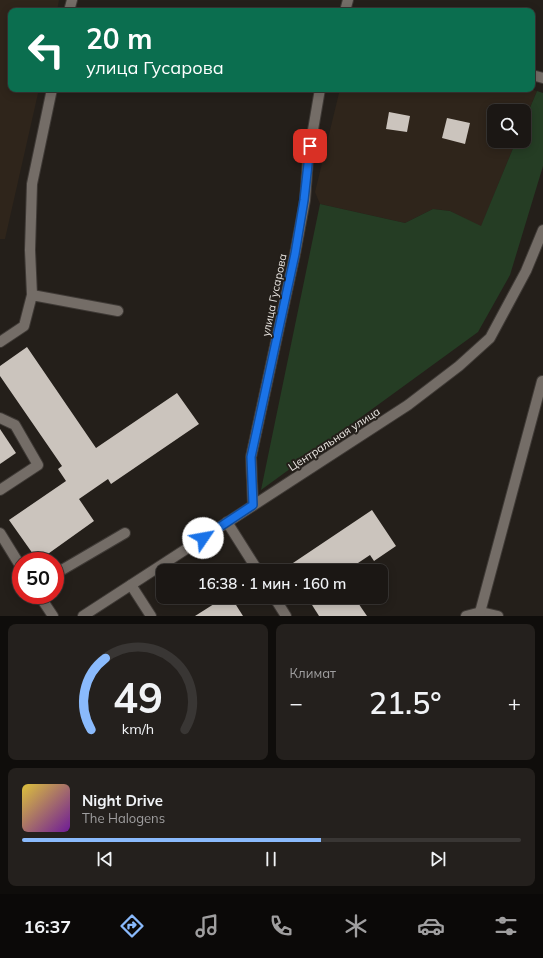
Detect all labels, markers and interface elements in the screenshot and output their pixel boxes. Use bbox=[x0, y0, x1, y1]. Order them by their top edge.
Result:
text: 20 m bbox=[86, 21, 152, 56]
icon: left bbox=[20, 24, 72, 76]
text: улица Гусарова bbox=[86, 56, 224, 79]
map controls bbox=[487, 104, 531, 148]
button: search bbox=[487, 104, 531, 148]
pin bbox=[293, 129, 327, 163]
icon: arrive bbox=[299, 135, 321, 157]
street label: улица Гусарова bbox=[258, 252, 290, 338]
street label: Центральная улица bbox=[285, 404, 383, 474]
position arrow bbox=[182, 517, 224, 559]
speed limit sign: 50 bbox=[12, 552, 64, 604]
text: 16:38 · 1 мин · 160 m bbox=[198, 574, 346, 593]
text: Климат bbox=[290, 665, 336, 681]
text: 49 bbox=[113, 671, 163, 723]
text: 21.5° bbox=[369, 684, 441, 722]
text: − bbox=[290, 689, 303, 717]
text: + bbox=[508, 689, 521, 717]
text: km/h bbox=[122, 720, 154, 738]
text: Night Drive bbox=[82, 791, 163, 810]
text: The Halogens bbox=[82, 810, 165, 826]
icon: previous bbox=[94, 848, 116, 870]
icon: pause bbox=[260, 848, 282, 870]
icon: next bbox=[427, 848, 449, 870]
icon: directions bbox=[118, 912, 146, 940]
icon: music bbox=[193, 912, 221, 940]
icon: phone bbox=[267, 912, 295, 940]
icon: climate bbox=[342, 912, 370, 940]
icon: car bbox=[417, 912, 445, 940]
icon: filters bbox=[492, 912, 520, 940]
text: 16:37 bbox=[23, 915, 71, 938]

